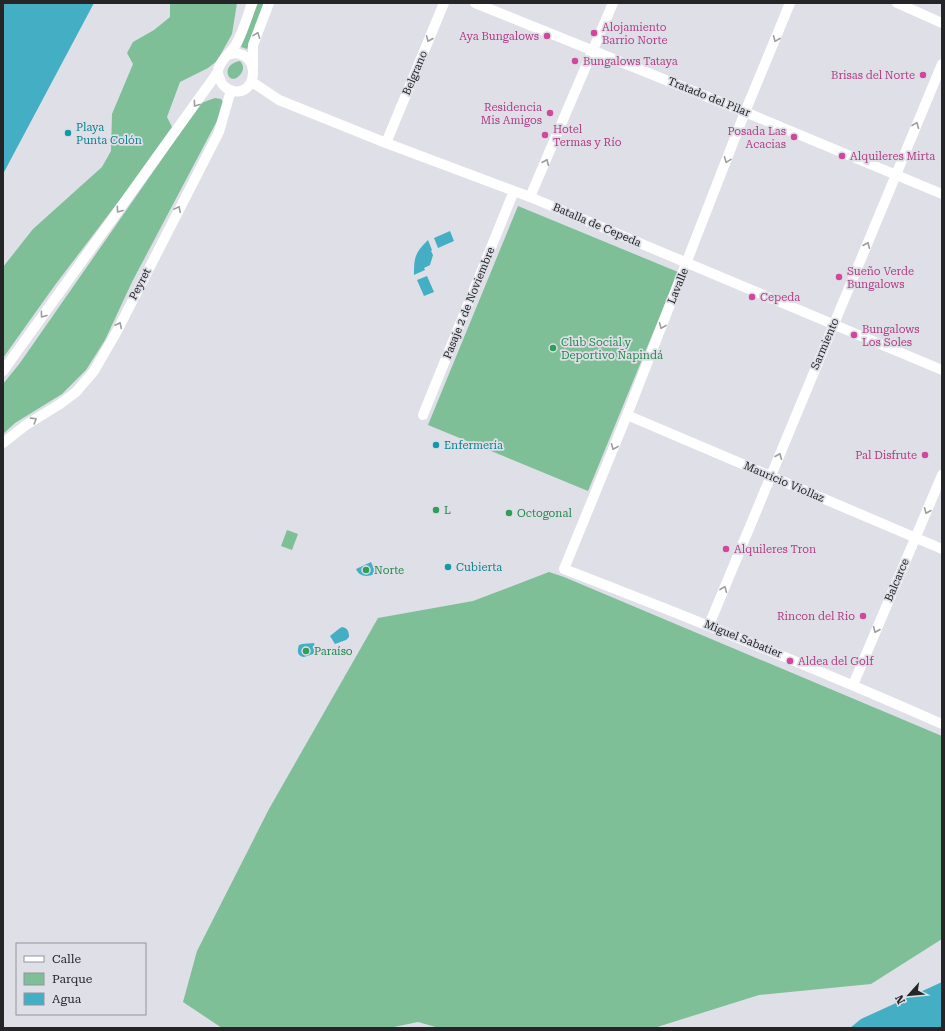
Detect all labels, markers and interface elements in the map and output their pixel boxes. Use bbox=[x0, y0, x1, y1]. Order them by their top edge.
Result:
place label: Alojamiento Barrio Norte bbox=[602, 21, 668, 47]
marker: Alojamiento Barrio Norte bbox=[589, 28, 599, 38]
place label: Aya Bungalows bbox=[459, 30, 539, 43]
marker: Aya Bungalows bbox=[542, 31, 552, 41]
one-way arrow bbox=[252, 32, 260, 39]
one-way arrow bbox=[426, 35, 434, 42]
one-way arrow bbox=[772, 36, 780, 43]
street label: Belgrano bbox=[400, 49, 430, 97]
place label: Bungalows Tataya bbox=[583, 55, 678, 68]
marker: Bungalows Tataya bbox=[570, 56, 580, 66]
place label: Brisas del Norte bbox=[831, 69, 915, 82]
marker: Brisas del Norte bbox=[918, 70, 928, 80]
street label: Tratado del Pilar bbox=[666, 75, 753, 120]
one-way arrow bbox=[194, 100, 201, 107]
place label: Residencia Mis Amigos bbox=[481, 101, 542, 127]
marker: Residencia Mis Amigos bbox=[545, 108, 555, 118]
place label: Playa Punta Colón bbox=[76, 121, 142, 147]
one-way arrow bbox=[912, 122, 920, 129]
place label: Hotel Termas y Río bbox=[553, 123, 622, 149]
place label: Posada Las Acacias bbox=[727, 125, 786, 151]
marker: Playa Punta Colón bbox=[63, 128, 73, 138]
marker: Hotel Termas y Río bbox=[540, 130, 550, 140]
marker: Posada Las Acacias bbox=[789, 132, 799, 142]
place label: Alquileres Mirta bbox=[850, 150, 935, 163]
marker: Alquileres Mirta bbox=[837, 151, 847, 161]
one-way arrow bbox=[724, 156, 732, 163]
one-way arrow bbox=[541, 158, 549, 165]
street label: Batalla de Cepeda bbox=[551, 200, 643, 250]
one-way arrow bbox=[117, 205, 124, 212]
one-way arrow bbox=[173, 206, 181, 214]
one-way arrow bbox=[862, 242, 870, 249]
street label: Pasaje 2 de Noviembre bbox=[441, 245, 497, 361]
place label: Sueño Verde Bungalows bbox=[847, 265, 914, 291]
street label: Peyret bbox=[127, 266, 153, 302]
street label: Lavalle bbox=[665, 266, 691, 306]
marker: Sueño Verde Bungalows bbox=[834, 272, 844, 282]
place label: Cepeda bbox=[760, 291, 800, 304]
marker: Cepeda bbox=[747, 292, 757, 302]
one-way arrow bbox=[40, 311, 48, 318]
street label: Sarmiento bbox=[808, 316, 842, 372]
one-way arrow bbox=[115, 322, 122, 330]
one-way arrow bbox=[659, 322, 667, 329]
place label: Bungalows Los Soles bbox=[862, 323, 919, 349]
marker: Bungalows Los Soles bbox=[849, 330, 859, 340]
place label: Club Social y Deportivo Ñapindá bbox=[561, 336, 663, 362]
marker: Club Social y Deportivo Ñapindá bbox=[548, 343, 558, 353]
one-way arrow bbox=[30, 417, 37, 425]
place label: Enfermería bbox=[444, 439, 503, 452]
marker: Enfermería bbox=[431, 440, 441, 450]
one-way arrow bbox=[611, 442, 619, 450]
place label: Pal Disfrute bbox=[855, 449, 917, 462]
marker: Pal Disfrute bbox=[920, 450, 930, 460]
one-way arrow bbox=[774, 452, 782, 460]
street label: Mauricio Viollaz bbox=[742, 459, 826, 505]
place label: L bbox=[444, 504, 451, 517]
marker: L bbox=[431, 505, 441, 515]
one-way arrow bbox=[924, 506, 932, 514]
place label: Octogonal bbox=[517, 507, 572, 520]
marker: Octogonal bbox=[504, 508, 514, 518]
place label: Alquileres Tron bbox=[734, 543, 816, 556]
marker: Alquileres Tron bbox=[721, 544, 731, 554]
street label: Balcarce bbox=[882, 557, 912, 603]
place label: Cubierta bbox=[456, 561, 502, 574]
marker: Cubierta bbox=[443, 562, 453, 572]
place label: Norte bbox=[374, 564, 404, 577]
marker: Norte bbox=[361, 565, 371, 575]
one-way arrow bbox=[719, 586, 727, 593]
place label: Rincon del Rio bbox=[777, 610, 855, 623]
marker: Rincon del Rio bbox=[858, 611, 868, 621]
street label: Miguel Sabatier bbox=[702, 617, 784, 661]
one-way arrow bbox=[873, 626, 881, 634]
place label: Paraíso bbox=[314, 645, 353, 658]
marker: Paraíso bbox=[301, 646, 311, 656]
place label: Aldea del Golf bbox=[798, 655, 874, 668]
marker: Aldea del Golf bbox=[785, 656, 795, 666]
legend bbox=[16, 943, 146, 1015]
text: Calle bbox=[52, 952, 82, 966]
text: Parque bbox=[52, 972, 93, 986]
north arrow bbox=[889, 975, 929, 1015]
text: Agua bbox=[52, 992, 82, 1006]
text: N bbox=[893, 992, 908, 1006]

